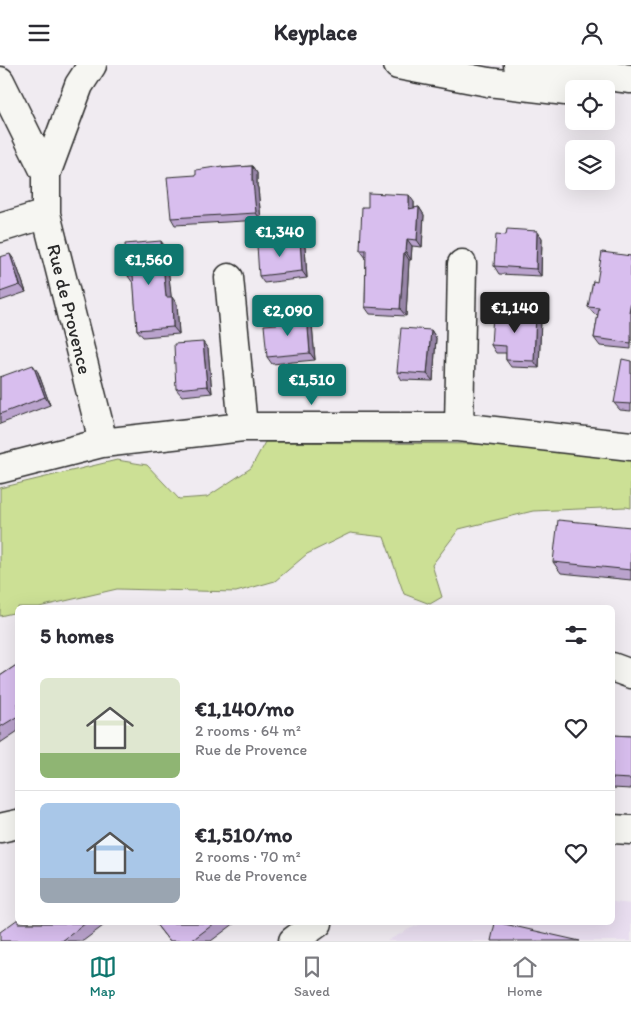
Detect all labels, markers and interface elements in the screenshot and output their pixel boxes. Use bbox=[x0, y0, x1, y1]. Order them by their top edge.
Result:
icon: menu bbox=[25, 19, 53, 47]
text: Keyplace bbox=[274, 19, 357, 46]
icon: person bbox=[578, 19, 606, 47]
map controls bbox=[565, 80, 615, 190]
button: locate bbox=[565, 80, 615, 130]
button: layers bbox=[565, 140, 615, 190]
pin: €1,340 bbox=[239, 215, 321, 258]
text: €1,340 bbox=[256, 222, 304, 241]
street label: Rue de Provence bbox=[42, 242, 97, 377]
pin: €1,560 bbox=[108, 243, 190, 286]
text: €1,560 bbox=[125, 250, 173, 269]
pin: €1,140 bbox=[474, 291, 556, 334]
pin: €2,090 bbox=[247, 295, 329, 337]
text: €1,140 bbox=[491, 298, 539, 317]
text: €2,090 bbox=[263, 301, 313, 320]
pin: €1,510 bbox=[271, 363, 353, 406]
text: €1,510 bbox=[289, 370, 335, 389]
icon: filters bbox=[562, 621, 590, 649]
text: 5 homes bbox=[40, 623, 114, 648]
text: €1,140/mo bbox=[195, 696, 294, 721]
icon: home bbox=[80, 698, 140, 758]
icon: heart bbox=[562, 714, 590, 742]
text: 2 rooms · 64 m² bbox=[195, 721, 301, 740]
text: Rue de Provence bbox=[195, 740, 307, 759]
text: €1,510/mo bbox=[195, 822, 293, 847]
icon: home bbox=[80, 823, 140, 883]
icon: heart bbox=[562, 839, 590, 867]
text: 2 rooms · 70 m² bbox=[195, 847, 301, 866]
text: Rue de Provence bbox=[195, 866, 307, 885]
tab: Map bbox=[89, 953, 117, 1000]
tab: Saved bbox=[294, 953, 330, 1000]
tab: Home bbox=[507, 953, 542, 1000]

